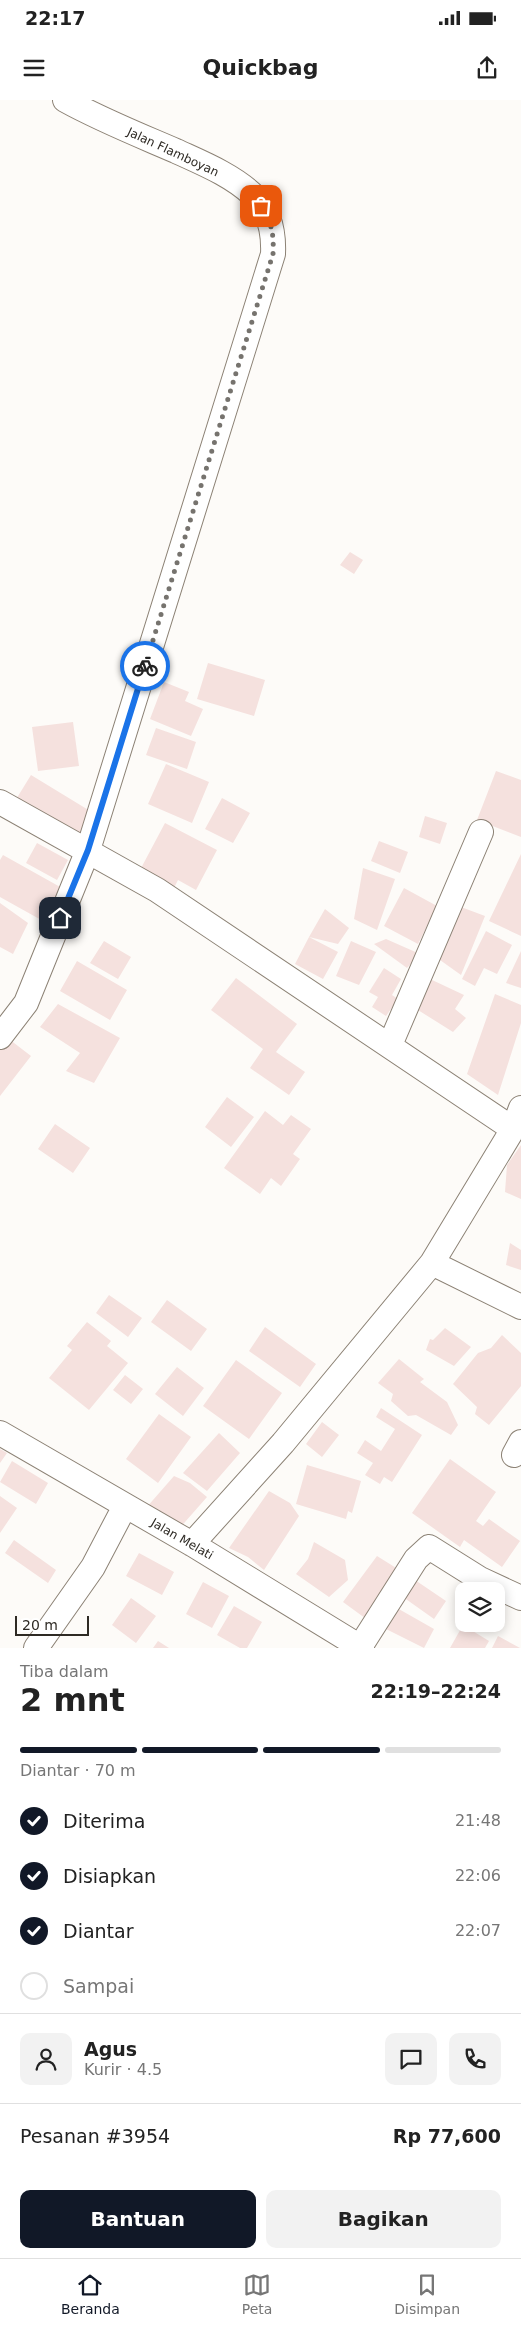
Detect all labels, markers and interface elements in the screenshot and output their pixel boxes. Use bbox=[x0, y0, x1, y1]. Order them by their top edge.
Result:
text: 22:17 bbox=[25, 7, 85, 29]
icon: menu bbox=[20, 54, 48, 82]
icon: share bbox=[473, 54, 501, 82]
text: Quickbag bbox=[203, 55, 318, 80]
street label: Jalan Flamboyan bbox=[124, 124, 221, 179]
pin bbox=[240, 185, 282, 227]
icon: bag bbox=[247, 192, 275, 220]
courier bbox=[120, 641, 170, 691]
icon: bike bbox=[131, 652, 159, 680]
pin bbox=[39, 897, 81, 939]
icon: home bbox=[46, 904, 74, 932]
street label: Jalan Melati bbox=[148, 1515, 216, 1562]
map controls bbox=[455, 1582, 505, 1632]
button: layers bbox=[455, 1582, 505, 1632]
scale bar bbox=[15, 1613, 89, 1636]
text: 20 m bbox=[22, 1617, 58, 1633]
text: Tiba dalam bbox=[20, 1662, 109, 1681]
text: 22:19–22:24 bbox=[371, 1680, 501, 1702]
text: 2 mnt bbox=[20, 1681, 125, 1719]
text: Diantar · 70 m bbox=[20, 1761, 136, 1780]
icon: check bbox=[20, 1807, 48, 1835]
text: Diterima bbox=[63, 1810, 145, 1832]
text: 21:48 bbox=[455, 1811, 501, 1830]
icon: check bbox=[20, 1862, 48, 1890]
text: Disiapkan bbox=[63, 1865, 156, 1887]
text: 22:06 bbox=[455, 1866, 501, 1885]
icon: check bbox=[20, 1917, 48, 1945]
text: Diantar bbox=[63, 1920, 134, 1942]
text: 22:07 bbox=[455, 1921, 501, 1940]
text: Sampai bbox=[63, 1975, 134, 1997]
button: person bbox=[20, 2033, 72, 2085]
button: chat bbox=[385, 2033, 437, 2085]
button: phone bbox=[449, 2033, 501, 2085]
text: Agus bbox=[84, 2038, 137, 2060]
text: Kurir · 4.5 bbox=[84, 2060, 162, 2079]
text: Pesanan #3954 bbox=[20, 2125, 170, 2147]
text: Rp 77,600 bbox=[393, 2125, 501, 2147]
button: Bantuan bbox=[20, 2190, 256, 2248]
button: Bagikan bbox=[266, 2190, 501, 2248]
tab: Beranda bbox=[61, 2271, 120, 2317]
tab: Peta bbox=[242, 2271, 272, 2317]
tab: Disimpan bbox=[394, 2271, 460, 2317]

